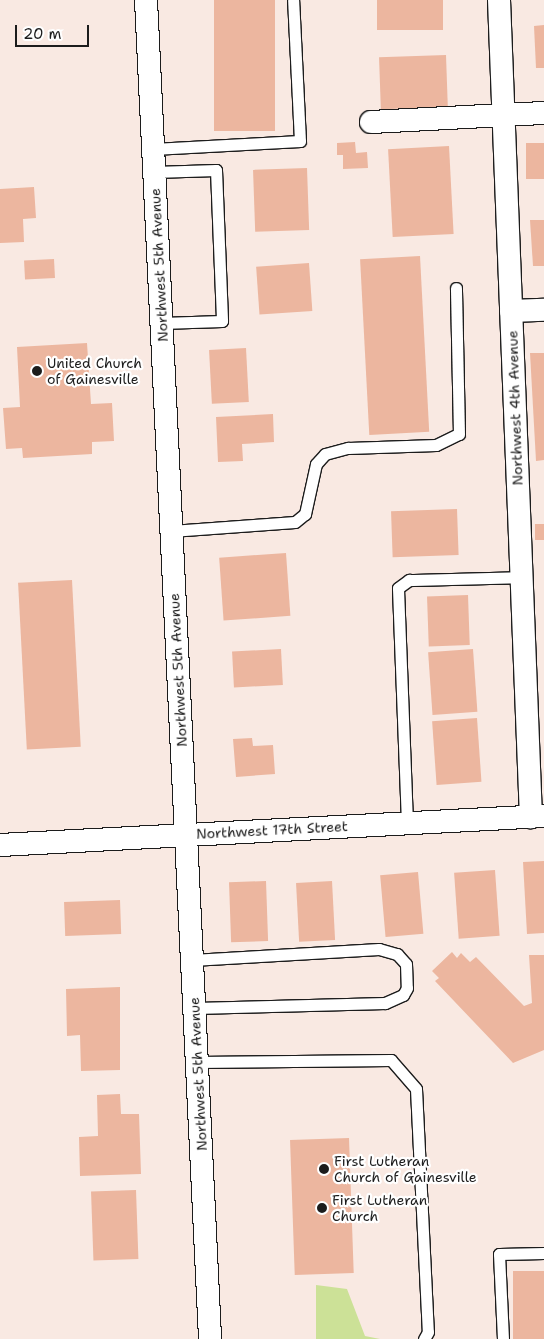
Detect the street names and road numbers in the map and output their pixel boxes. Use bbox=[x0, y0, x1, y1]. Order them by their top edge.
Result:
street label: Northwest 5th Avenue bbox=[147, 188, 171, 342]
street label: Northwest 4th Avenue bbox=[504, 330, 526, 486]
street label: Northwest 5th Avenue bbox=[166, 593, 190, 747]
street label: Northwest 17th Street bbox=[196, 818, 348, 842]
street label: Northwest 5th Avenue bbox=[186, 997, 210, 1151]

